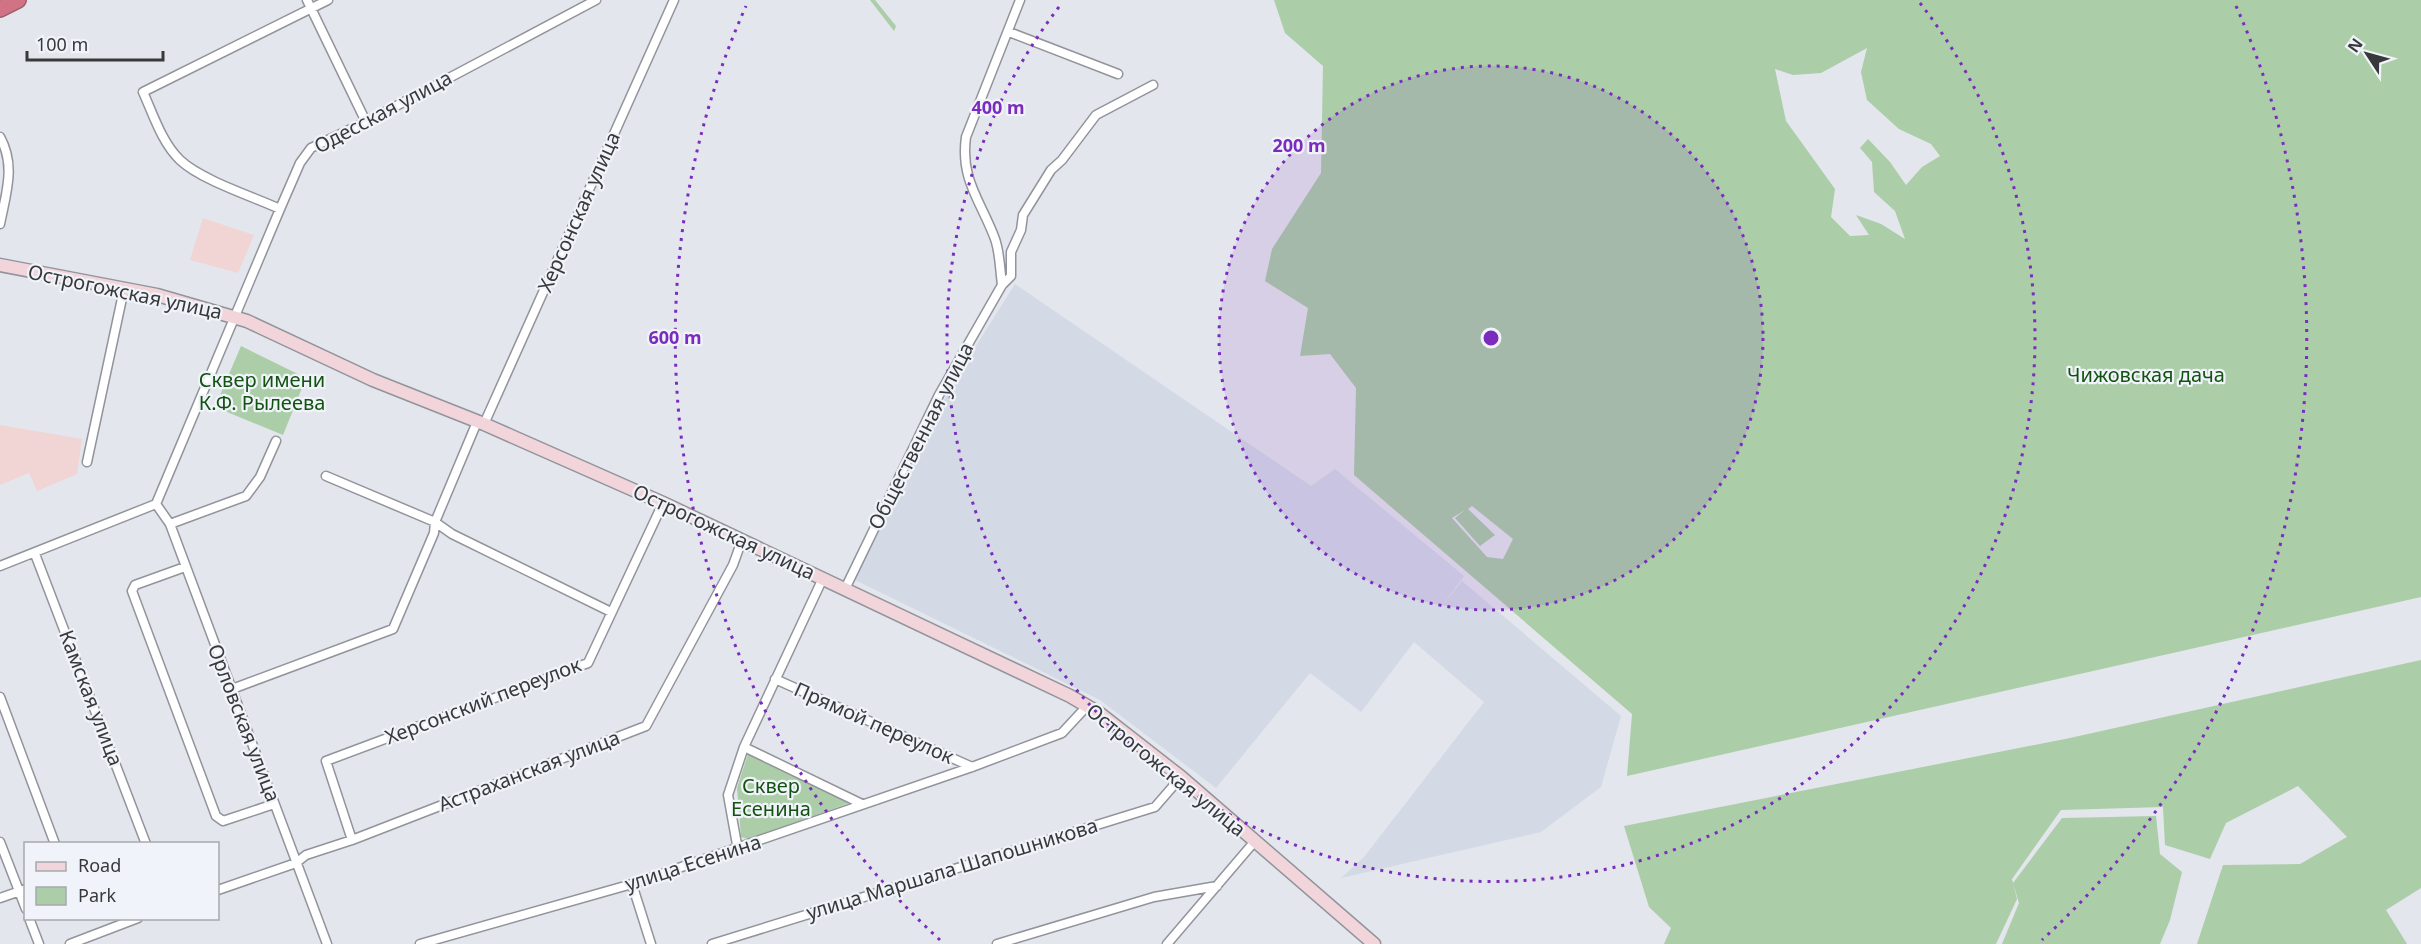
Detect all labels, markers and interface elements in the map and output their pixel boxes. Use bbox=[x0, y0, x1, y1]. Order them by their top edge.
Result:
scale bar bbox=[27, 24, 164, 62]
north arrow bbox=[2337, 24, 2397, 84]
text: 100 m bbox=[36, 32, 88, 56]
text: N bbox=[2342, 33, 2368, 57]
street label: Одесская улица bbox=[309, 64, 456, 159]
text: 400 m bbox=[971, 95, 1025, 119]
street label: Херсонская улица bbox=[531, 127, 626, 296]
text: 200 m bbox=[1272, 133, 1326, 157]
street label: Острогожская улица bbox=[26, 258, 225, 325]
text: 600 m bbox=[648, 325, 702, 349]
centre of rings bbox=[1481, 328, 1501, 348]
street label: Общественная улица bbox=[862, 338, 980, 534]
park label: Чижовская дача bbox=[2067, 361, 2225, 388]
park label: Сквер имени К.Ф. Рылеева bbox=[199, 366, 325, 416]
street label: Острогожская улица bbox=[629, 477, 820, 586]
street label: Камская улица bbox=[53, 626, 130, 770]
street label: Орловская улица bbox=[202, 640, 287, 806]
street label: Херсонский переулок bbox=[381, 651, 585, 750]
street label: Прямой переулок bbox=[790, 675, 959, 770]
street label: Острогожская улица bbox=[1081, 697, 1252, 842]
street label: Астраханская улица bbox=[434, 723, 624, 818]
park label: Сквер Есенина bbox=[731, 772, 811, 822]
street label: улица Маршала Шапошникова bbox=[803, 811, 1101, 926]
street label: улица Есенина bbox=[621, 828, 764, 897]
legend bbox=[24, 842, 219, 920]
text: Road bbox=[78, 853, 121, 877]
text: Park bbox=[78, 883, 116, 907]

